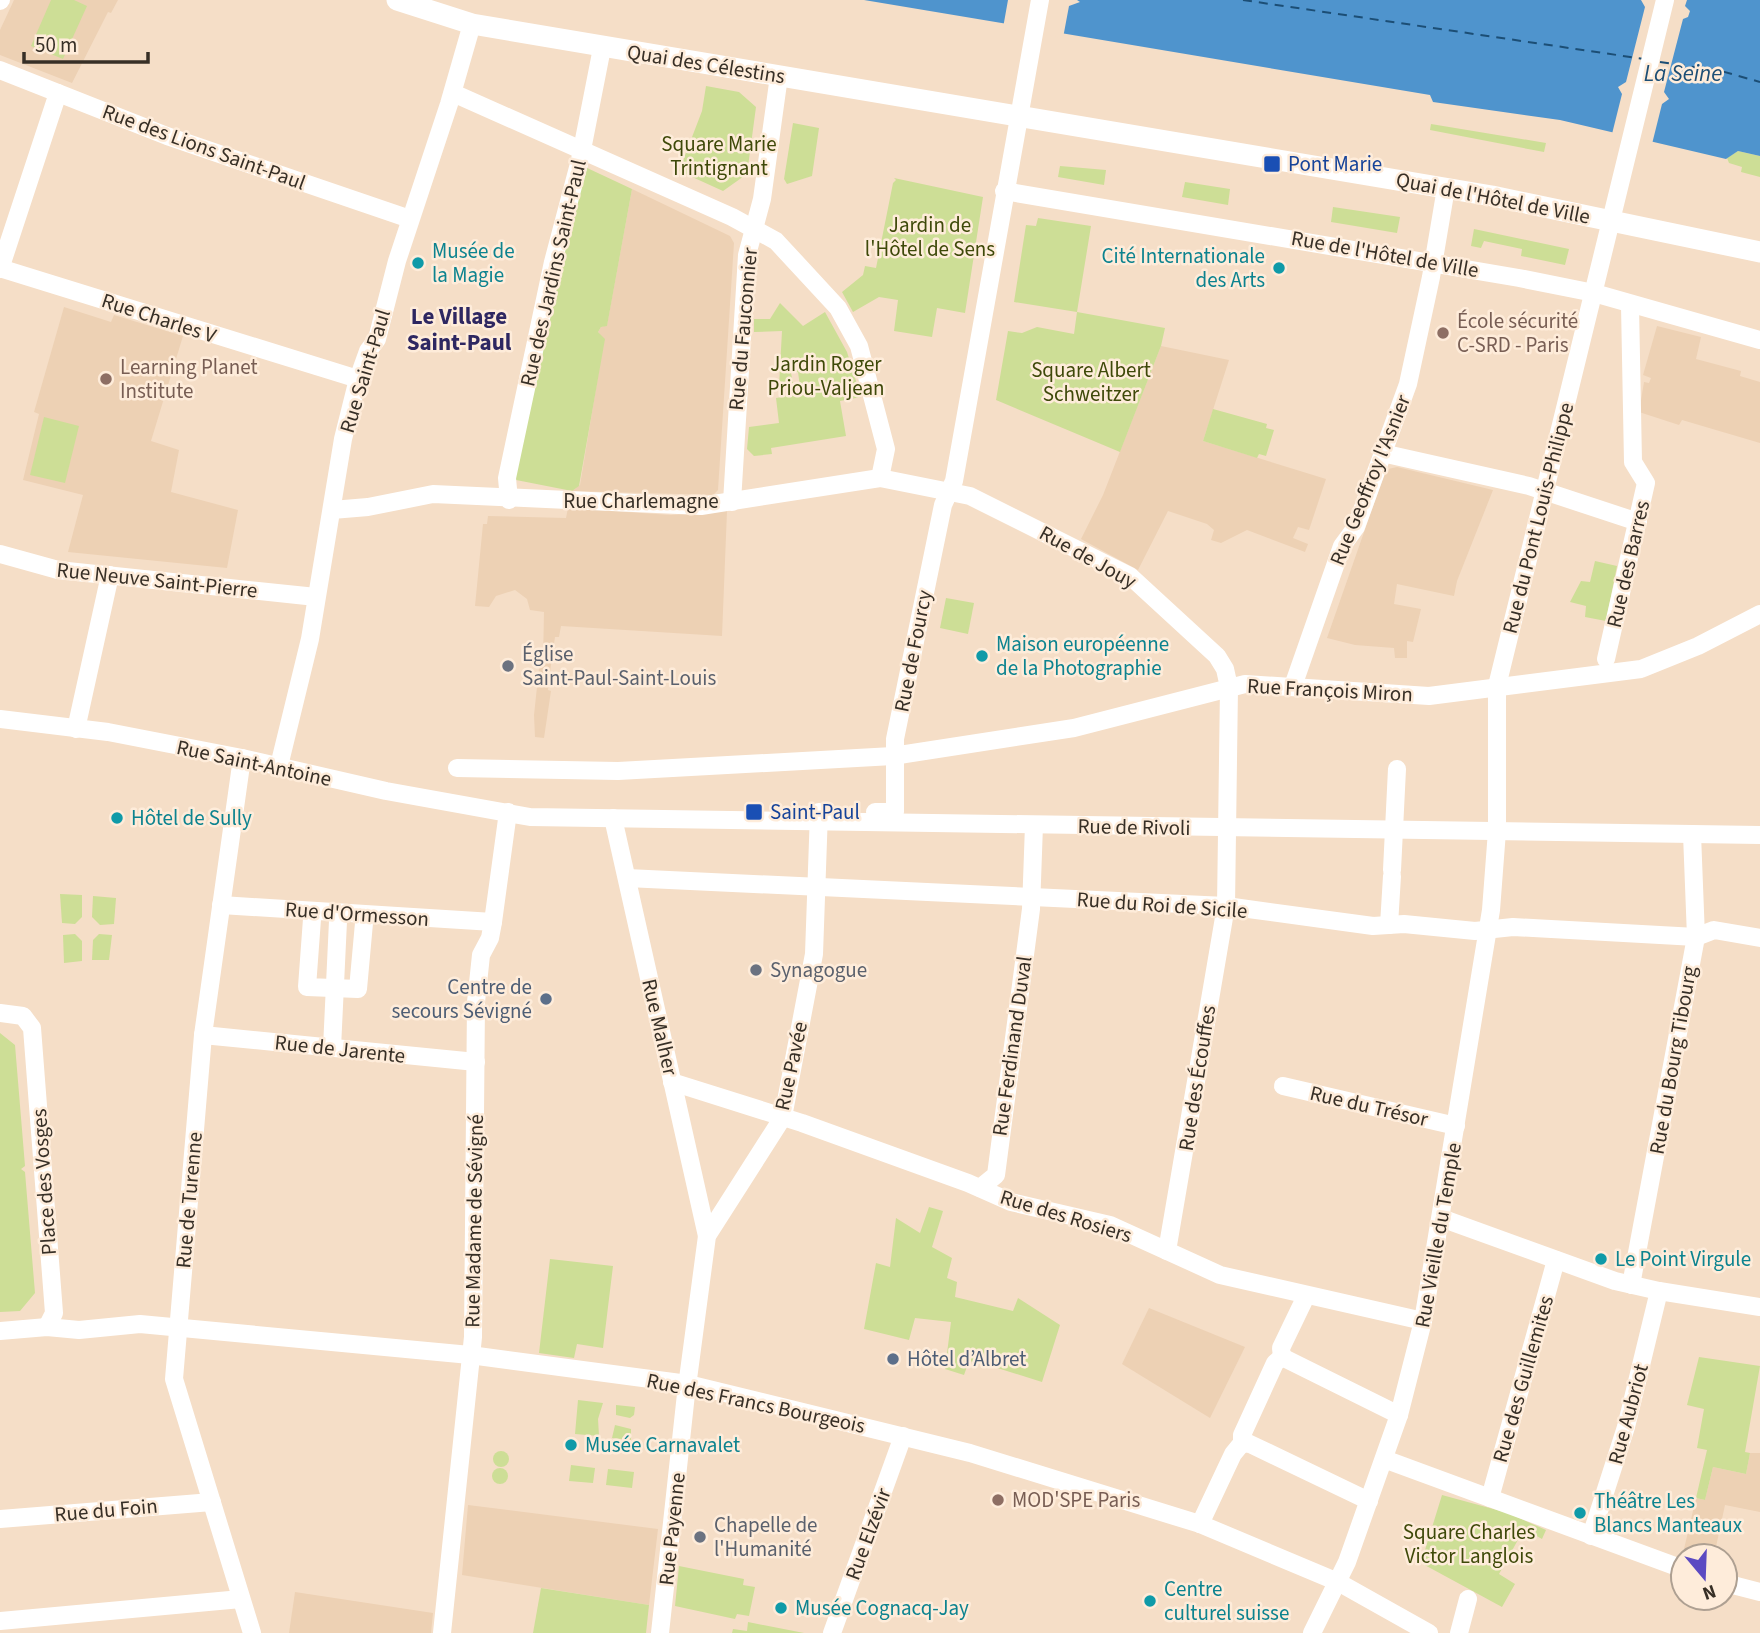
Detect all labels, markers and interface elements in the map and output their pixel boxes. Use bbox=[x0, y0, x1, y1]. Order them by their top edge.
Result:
scale bar bbox=[24, 21, 149, 65]
text: 50 m bbox=[35, 30, 77, 60]
street label: Quai des Célestins bbox=[625, 37, 787, 91]
water label: La Seine bbox=[1644, 57, 1722, 90]
street label: Rue des Lions Saint-Paul bbox=[98, 96, 310, 198]
park label: Square Marie Trintignant bbox=[661, 129, 777, 183]
place label: Pont Marie bbox=[1288, 149, 1382, 179]
marker: Pont Marie bbox=[1262, 154, 1282, 174]
street label: Rue des Jardins Saint-Paul bbox=[512, 157, 594, 389]
street label: Quai de l'Hôtel de Ville bbox=[1393, 164, 1593, 232]
park label: Jardin de l'Hôtel de Sens bbox=[865, 210, 995, 264]
street label: Rue de l'Hôtel de Ville bbox=[1289, 223, 1481, 285]
place label: Musée de la Magie bbox=[432, 236, 515, 290]
place label: Cité Internationale des Arts bbox=[1102, 241, 1265, 295]
street label: Rue du Fauconnier bbox=[721, 246, 765, 412]
marker: Musée de la Magie bbox=[410, 255, 426, 271]
marker: Cité Internationale des Arts bbox=[1271, 260, 1287, 276]
street label: Rue Charles V bbox=[98, 285, 220, 351]
district label: Le Village Saint-Paul bbox=[407, 300, 512, 359]
street label: Rue Saint-Paul bbox=[332, 305, 398, 437]
place label: École sécurité C-SRD - Paris bbox=[1457, 306, 1578, 360]
marker: École sécurité C-SRD - Paris bbox=[1435, 325, 1451, 341]
park label: Jardin Roger Priou-Valjean bbox=[767, 349, 885, 403]
place label: Learning Planet Institute bbox=[120, 352, 258, 406]
park label: Square Albert Schweitzer bbox=[1031, 355, 1151, 409]
marker: Learning Planet Institute bbox=[98, 371, 114, 387]
street label: Rue Geoffroy l'Asnier bbox=[1322, 389, 1418, 570]
street label: Rue du Pont Louis-Philippe bbox=[1495, 399, 1581, 637]
street label: Rue Charlemagne bbox=[563, 486, 719, 516]
street label: Rue des Barres bbox=[1599, 497, 1657, 631]
street label: Rue de Jouy bbox=[1034, 518, 1142, 596]
street label: Rue Neuve Saint-Pierre bbox=[55, 555, 259, 605]
street label: Rue de Fourcy bbox=[886, 587, 940, 715]
place label: Maison européenne de la Photographie bbox=[996, 629, 1169, 683]
place label: Église Saint-Paul-Saint-Louis bbox=[522, 639, 717, 693]
marker: Maison européenne de la Photographie bbox=[974, 648, 990, 664]
marker: Église Saint-Paul-Saint-Louis bbox=[500, 658, 516, 674]
street label: Rue François Miron bbox=[1246, 671, 1414, 709]
street label: Rue Saint-Antoine bbox=[174, 732, 334, 794]
place label: Saint-Paul bbox=[770, 797, 860, 827]
marker: Saint-Paul bbox=[744, 802, 764, 822]
place label: Hôtel de Sully bbox=[131, 803, 252, 833]
marker: Hôtel de Sully bbox=[109, 810, 125, 826]
street label: Rue de Rivoli bbox=[1077, 811, 1191, 843]
street label: Rue du Roi de Sicile bbox=[1076, 884, 1248, 926]
street label: Rue d'Ormesson bbox=[284, 894, 430, 934]
street label: Rue Ferdinand Duval bbox=[985, 954, 1039, 1138]
place label: Synagogue bbox=[770, 955, 867, 985]
marker: Synagogue bbox=[748, 962, 764, 978]
street label: Rue du Bourg Tibourg bbox=[1642, 963, 1704, 1157]
place label: Centre de secours Sévigné bbox=[391, 972, 532, 1026]
street label: Rue Malher bbox=[634, 976, 686, 1079]
marker: Centre de secours Sévigné bbox=[538, 991, 554, 1007]
street label: Rue des Écouffes bbox=[1171, 1003, 1223, 1153]
street label: Rue Pavée bbox=[767, 1019, 815, 1113]
street label: Rue de Jarente bbox=[273, 1027, 407, 1071]
street label: Rue du Trésor bbox=[1307, 1078, 1432, 1134]
street label: Place des Vosges bbox=[24, 1108, 64, 1256]
street label: Rue Madame de Sévigné bbox=[457, 1114, 491, 1328]
street label: Rue de Turenne bbox=[168, 1131, 210, 1269]
street label: Rue Vieille du Temple bbox=[1407, 1140, 1469, 1330]
street label: Rue des Rosiers bbox=[996, 1182, 1136, 1250]
place label: Le Point Virgule bbox=[1615, 1244, 1751, 1274]
marker: Le Point Virgule bbox=[1593, 1251, 1609, 1267]
street label: Rue des Guillemites bbox=[1485, 1292, 1561, 1466]
place label: Hôtel d’Albret bbox=[907, 1344, 1026, 1374]
marker: Hôtel d’Albret bbox=[885, 1351, 901, 1367]
street label: Rue Aubriot bbox=[1600, 1360, 1656, 1468]
street label: Rue des Francs Bourgeois bbox=[644, 1365, 868, 1441]
place label: Musée Carnavalet bbox=[585, 1430, 740, 1460]
marker: Musée Carnavalet bbox=[563, 1437, 579, 1453]
street label: Rue Payenne bbox=[651, 1471, 693, 1587]
street label: Rue Elzévir bbox=[838, 1483, 899, 1584]
place label: MOD'SPE Paris bbox=[1012, 1485, 1141, 1515]
place label: Théâtre Les Blancs Manteaux bbox=[1594, 1486, 1743, 1540]
street label: Rue du Foin bbox=[53, 1491, 159, 1529]
marker: MOD'SPE Paris bbox=[990, 1492, 1006, 1508]
marker: Théâtre Les Blancs Manteaux bbox=[1572, 1505, 1588, 1521]
place label: Chapelle de l'Humanité bbox=[714, 1510, 817, 1564]
park label: Square Charles Victor Langlois bbox=[1403, 1517, 1535, 1571]
marker: Chapelle de l'Humanité bbox=[692, 1529, 708, 1545]
north arrow bbox=[1669, 1542, 1739, 1612]
place label: Centre culturel suisse bbox=[1164, 1574, 1289, 1628]
text: N bbox=[1699, 1577, 1719, 1606]
place label: Musée Cognacq-Jay bbox=[795, 1593, 969, 1623]
marker: Centre culturel suisse bbox=[1142, 1593, 1158, 1609]
marker: Musée Cognacq-Jay bbox=[773, 1600, 789, 1616]

